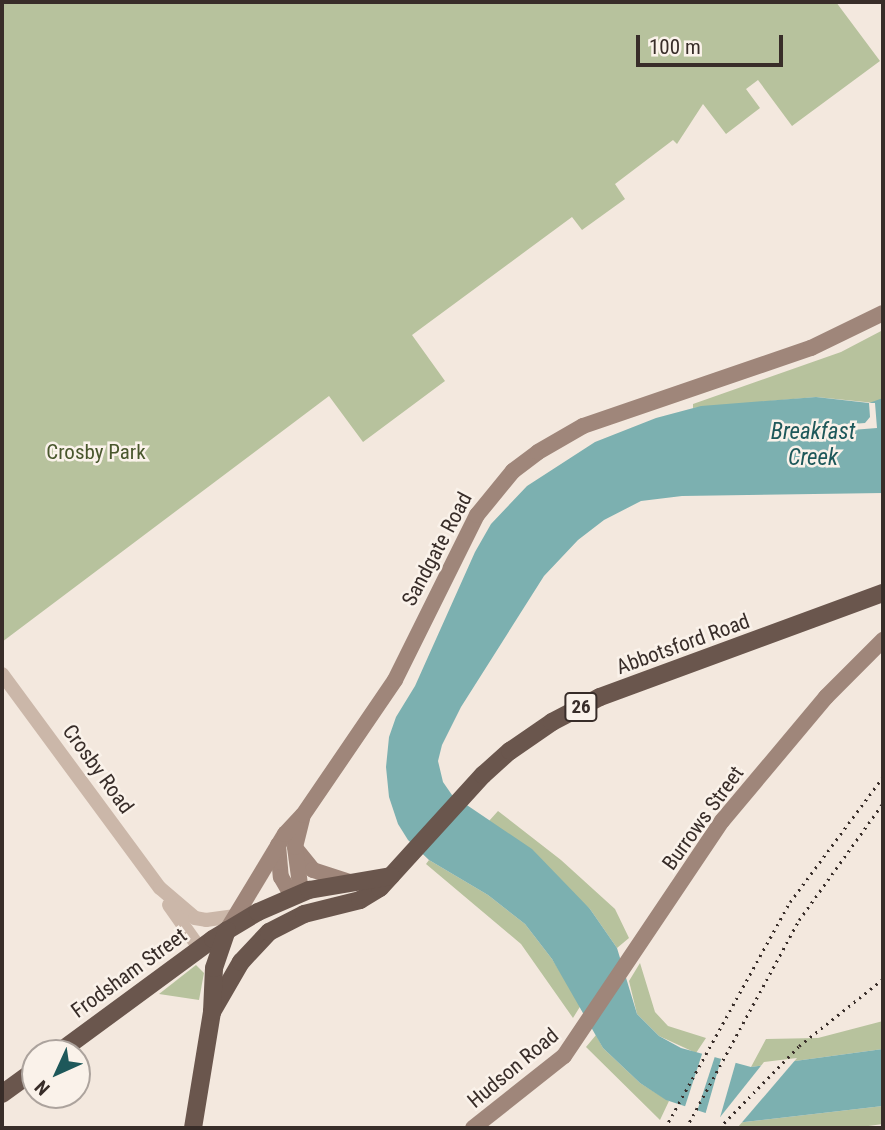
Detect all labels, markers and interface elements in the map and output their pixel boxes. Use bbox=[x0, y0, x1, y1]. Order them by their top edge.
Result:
scale bar bbox=[640, 21, 787, 65]
text: 100 m bbox=[649, 35, 701, 59]
water label: Breakfast Creek bbox=[771, 418, 855, 472]
park label: Crosby Park bbox=[46, 439, 146, 465]
street label: Sandgate Road bbox=[397, 488, 477, 610]
street label: Abbotsford Road bbox=[613, 608, 753, 680]
road number: 26 bbox=[564, 692, 598, 722]
street label: Crosby Road bbox=[57, 719, 139, 819]
street label: Burrows Street bbox=[657, 761, 749, 875]
street label: Frodsham Street bbox=[66, 923, 192, 1023]
street label: Hudson Road bbox=[462, 1023, 564, 1113]
north arrow bbox=[21, 1039, 91, 1109]
text: N bbox=[30, 1076, 54, 1100]

